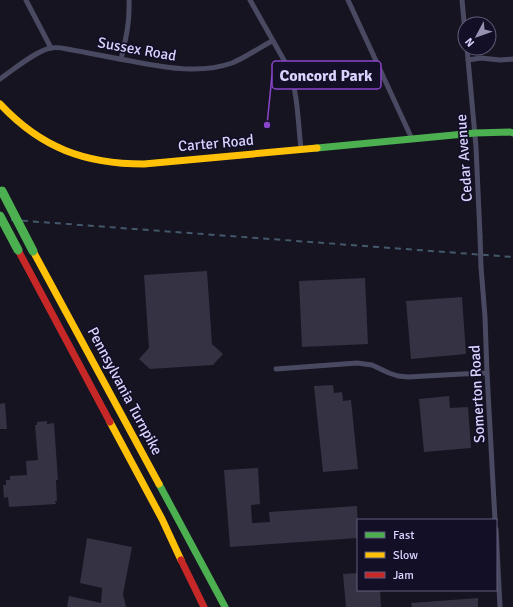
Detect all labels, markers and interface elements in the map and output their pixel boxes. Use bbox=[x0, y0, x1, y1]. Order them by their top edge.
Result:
north arrow bbox=[457, 16, 497, 56]
street label: Sussex Road bbox=[96, 33, 178, 65]
text: N bbox=[462, 35, 477, 49]
callout: Concord Park bbox=[272, 61, 381, 89]
text: Concord Park bbox=[280, 66, 373, 86]
street label: Cedar Avenue bbox=[452, 114, 476, 202]
street label: Carter Road bbox=[177, 131, 255, 155]
street label: Pennsylvania Turnpike bbox=[84, 324, 166, 458]
street label: Somerton Road bbox=[465, 345, 489, 443]
legend bbox=[357, 519, 497, 591]
text: Fast bbox=[393, 528, 414, 543]
text: Slow bbox=[393, 548, 418, 563]
text: Jam bbox=[393, 568, 414, 583]

